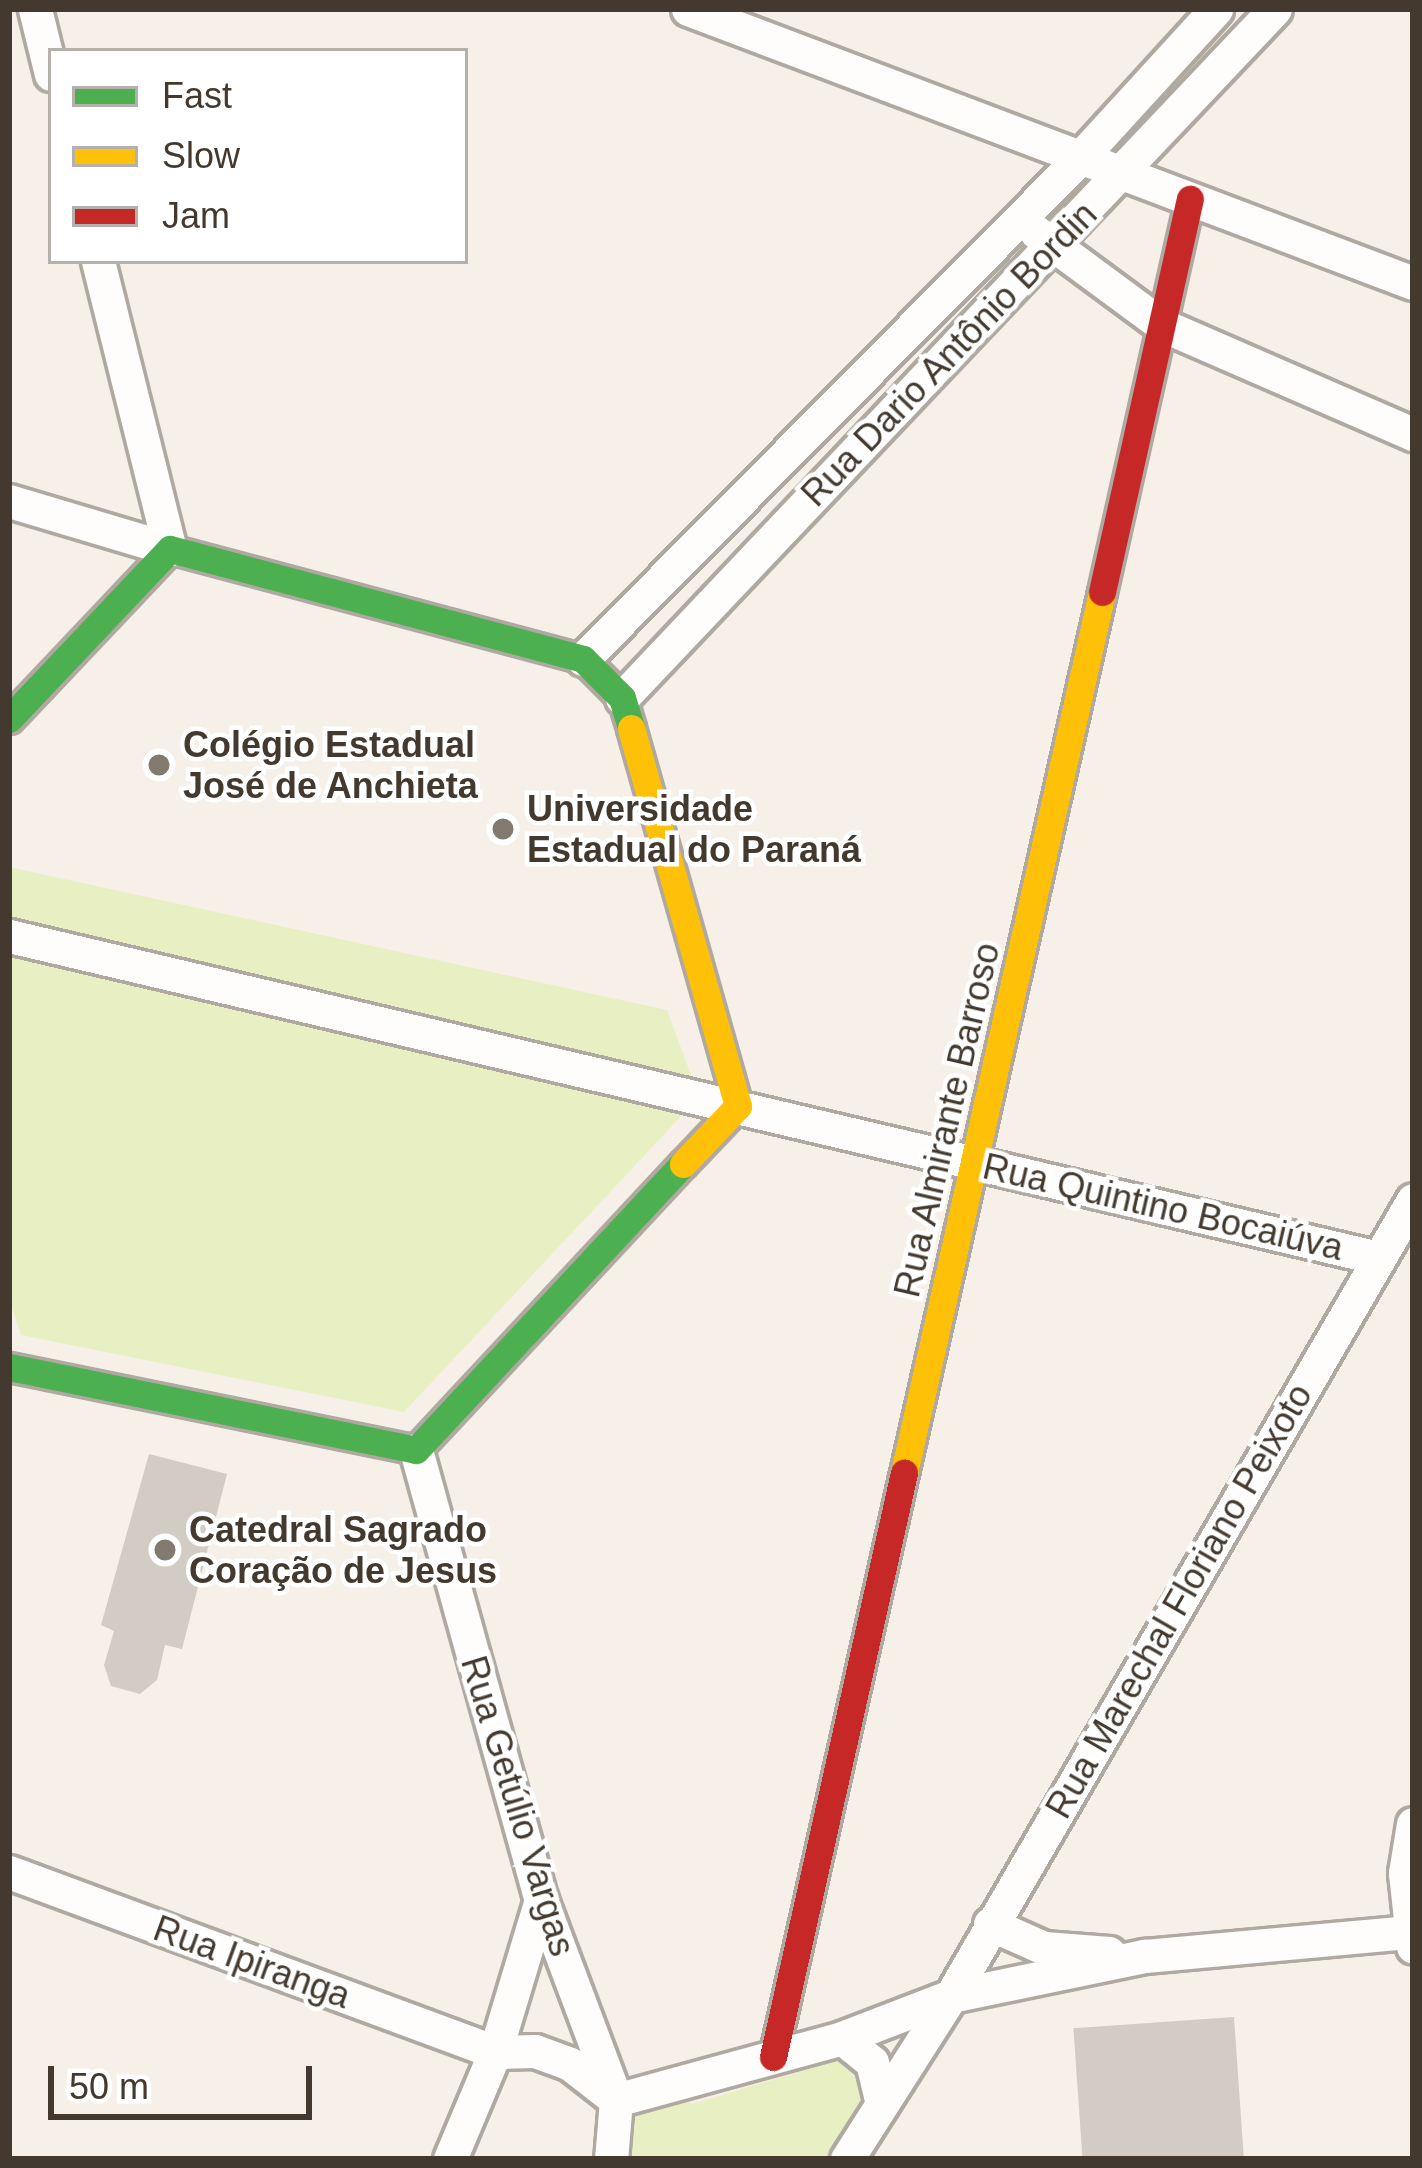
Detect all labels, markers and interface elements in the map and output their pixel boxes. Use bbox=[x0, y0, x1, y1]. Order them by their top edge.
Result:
legend bbox=[48, 48, 468, 264]
text: Fast bbox=[162, 75, 232, 116]
text: Slow bbox=[162, 135, 240, 176]
street label: Rua Dario Antônio Bordin bbox=[792, 192, 1106, 516]
text: Jam bbox=[162, 195, 230, 236]
place label: Colégio Estadual José de Anchieta bbox=[183, 722, 479, 807]
marker: Colégio Estadual José de Anchieta bbox=[146, 752, 172, 778]
place label: Universidade Estadual do Paraná bbox=[527, 786, 861, 871]
marker: Universidade Estadual do Paraná bbox=[490, 816, 516, 842]
street label: Rua Almirante Barroso bbox=[885, 938, 1009, 1302]
street label: Rua Quintino Bocaiúva bbox=[979, 1145, 1347, 1269]
street label: Rua Marechal Floriano Peixoto bbox=[1037, 1376, 1321, 1826]
place label: Catedral Sagrado Coração de Jesus bbox=[189, 1507, 497, 1592]
marker: Catedral Sagrado Coração de Jesus bbox=[152, 1537, 178, 1563]
street label: Rua Getúlio Vargas bbox=[452, 1651, 584, 1961]
street label: Rua Ipiranga bbox=[148, 1906, 356, 2018]
scale bar bbox=[54, 2042, 318, 2116]
text: 50 m bbox=[69, 2066, 149, 2107]

